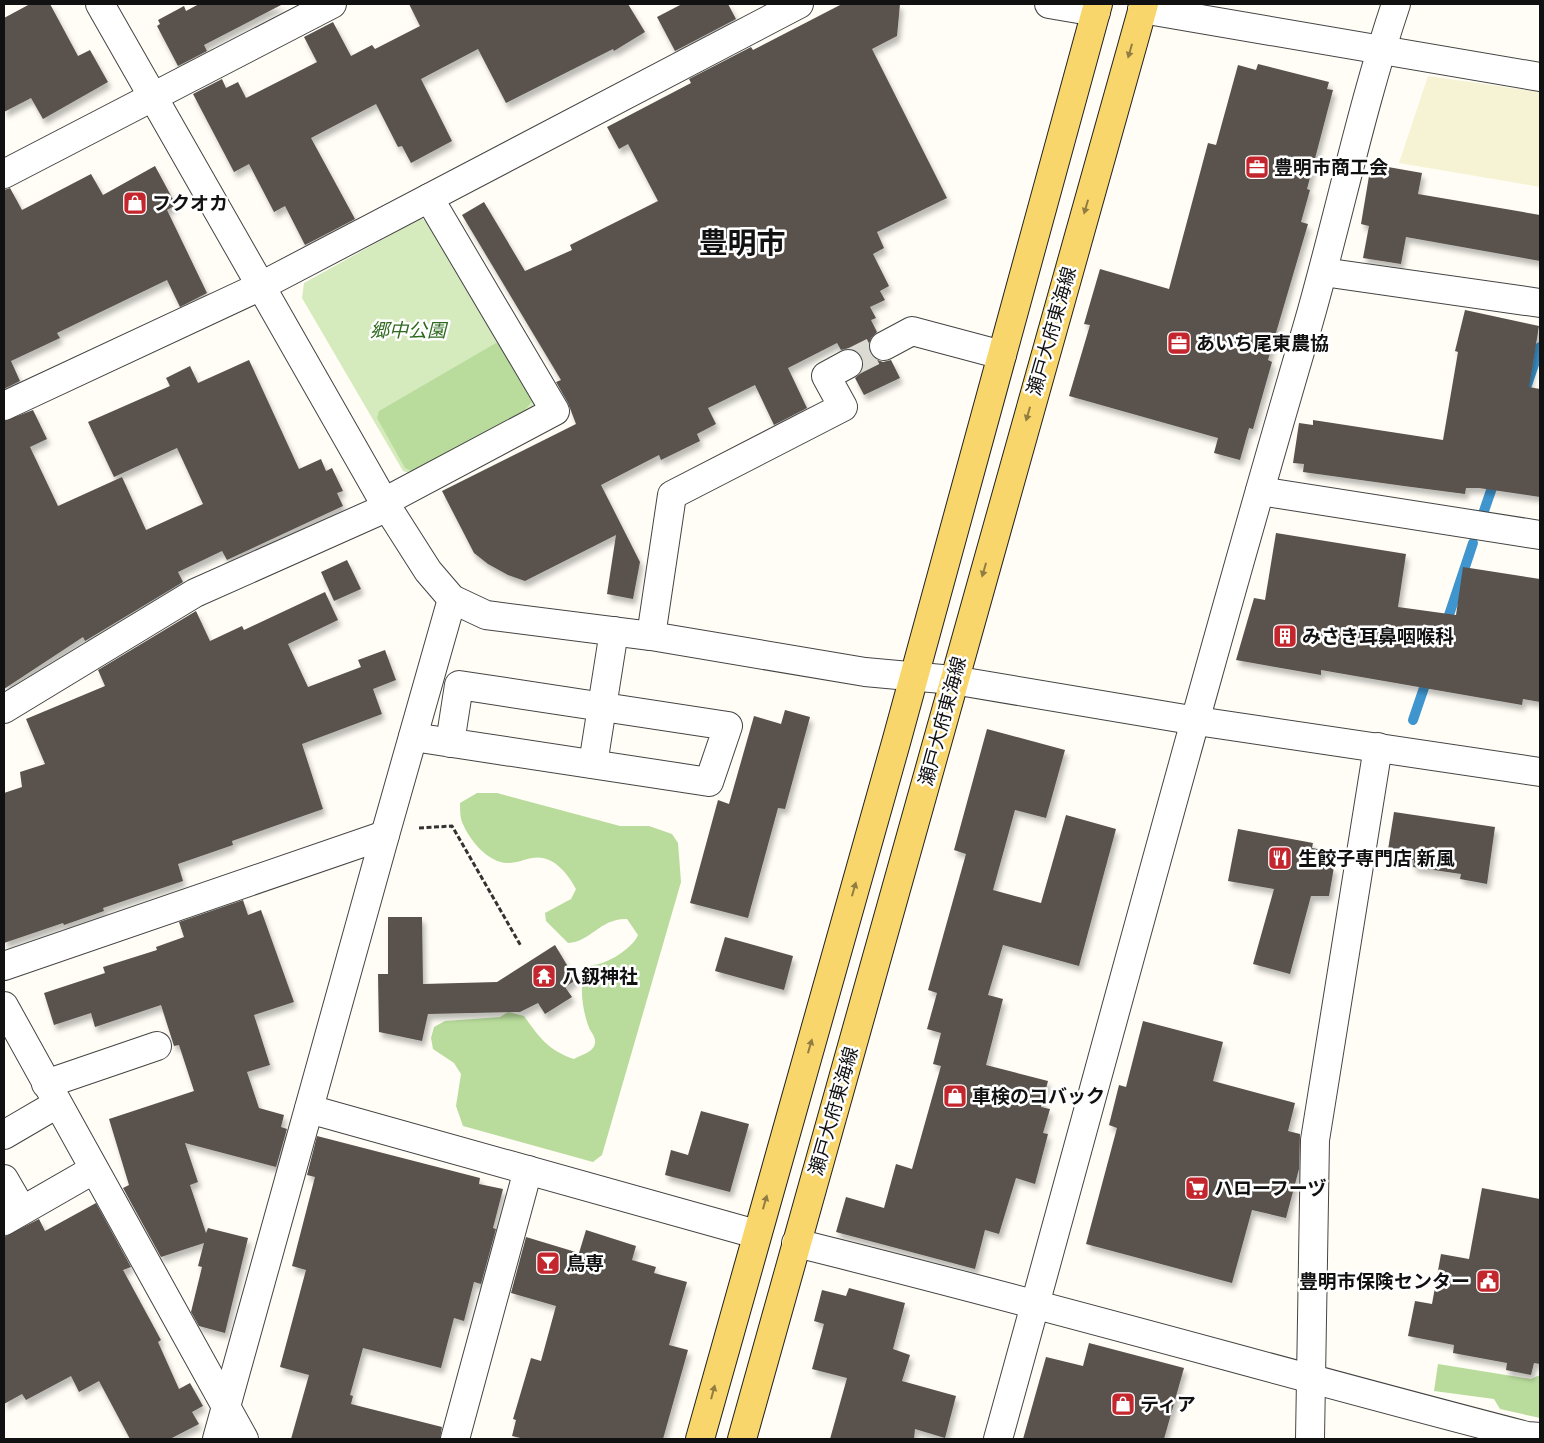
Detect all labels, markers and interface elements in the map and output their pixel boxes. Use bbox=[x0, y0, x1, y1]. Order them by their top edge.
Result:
one-way arrow bbox=[1126, 43, 1134, 58]
office icon: 豊明市商工会 bbox=[1244, 154, 1270, 180]
place label: 豊明市商工会 bbox=[1274, 154, 1388, 183]
shop icon: フクオカ bbox=[122, 190, 148, 216]
place label: フクオカ bbox=[152, 190, 228, 219]
one-way arrow bbox=[1082, 200, 1090, 215]
district label: 豊明市 bbox=[698, 222, 786, 266]
street label: 瀬戸大府東海線 bbox=[1020, 263, 1085, 399]
park label: 郷中公園 bbox=[370, 317, 449, 346]
office icon: あいち尾東農協 bbox=[1166, 330, 1192, 356]
place label: あいち尾東農協 bbox=[1196, 330, 1329, 359]
one-way arrow bbox=[1024, 406, 1032, 422]
one-way arrow bbox=[980, 563, 988, 578]
building icon: みさき耳鼻咽喉科 bbox=[1272, 623, 1298, 649]
place label: みさき耳鼻咽喉科 bbox=[1302, 623, 1454, 652]
street label: 瀬戸大府東海線 bbox=[912, 653, 975, 789]
restaurant icon: 生餃子専門店 新風 bbox=[1267, 845, 1293, 871]
place label: 生餃子専門店 新風 bbox=[1298, 845, 1455, 874]
one-way arrow bbox=[851, 882, 859, 897]
temple icon: 八釼神社 bbox=[531, 963, 557, 989]
place label: 八釼神社 bbox=[562, 963, 638, 992]
one-way arrow bbox=[806, 1038, 814, 1053]
street label: 瀬戸大府東海線 bbox=[802, 1043, 867, 1179]
shop icon: 車検のコバック bbox=[942, 1083, 968, 1109]
place label: 車検のコバック bbox=[972, 1083, 1105, 1112]
supermarket icon: ハローフーヅ bbox=[1184, 1175, 1210, 1201]
place label: ハローフーヅ bbox=[1214, 1175, 1326, 1204]
one-way arrow bbox=[762, 1194, 770, 1209]
bar icon: 鳥専 bbox=[535, 1250, 561, 1276]
place label: 鳥専 bbox=[566, 1250, 604, 1279]
place label: 豊明市保険センター bbox=[1299, 1268, 1470, 1297]
public building icon: 豊明市保険センター bbox=[1475, 1268, 1501, 1294]
one-way arrow bbox=[709, 1385, 717, 1400]
shop icon: ティア bbox=[1110, 1391, 1136, 1417]
place label: ティア bbox=[1140, 1391, 1196, 1420]

